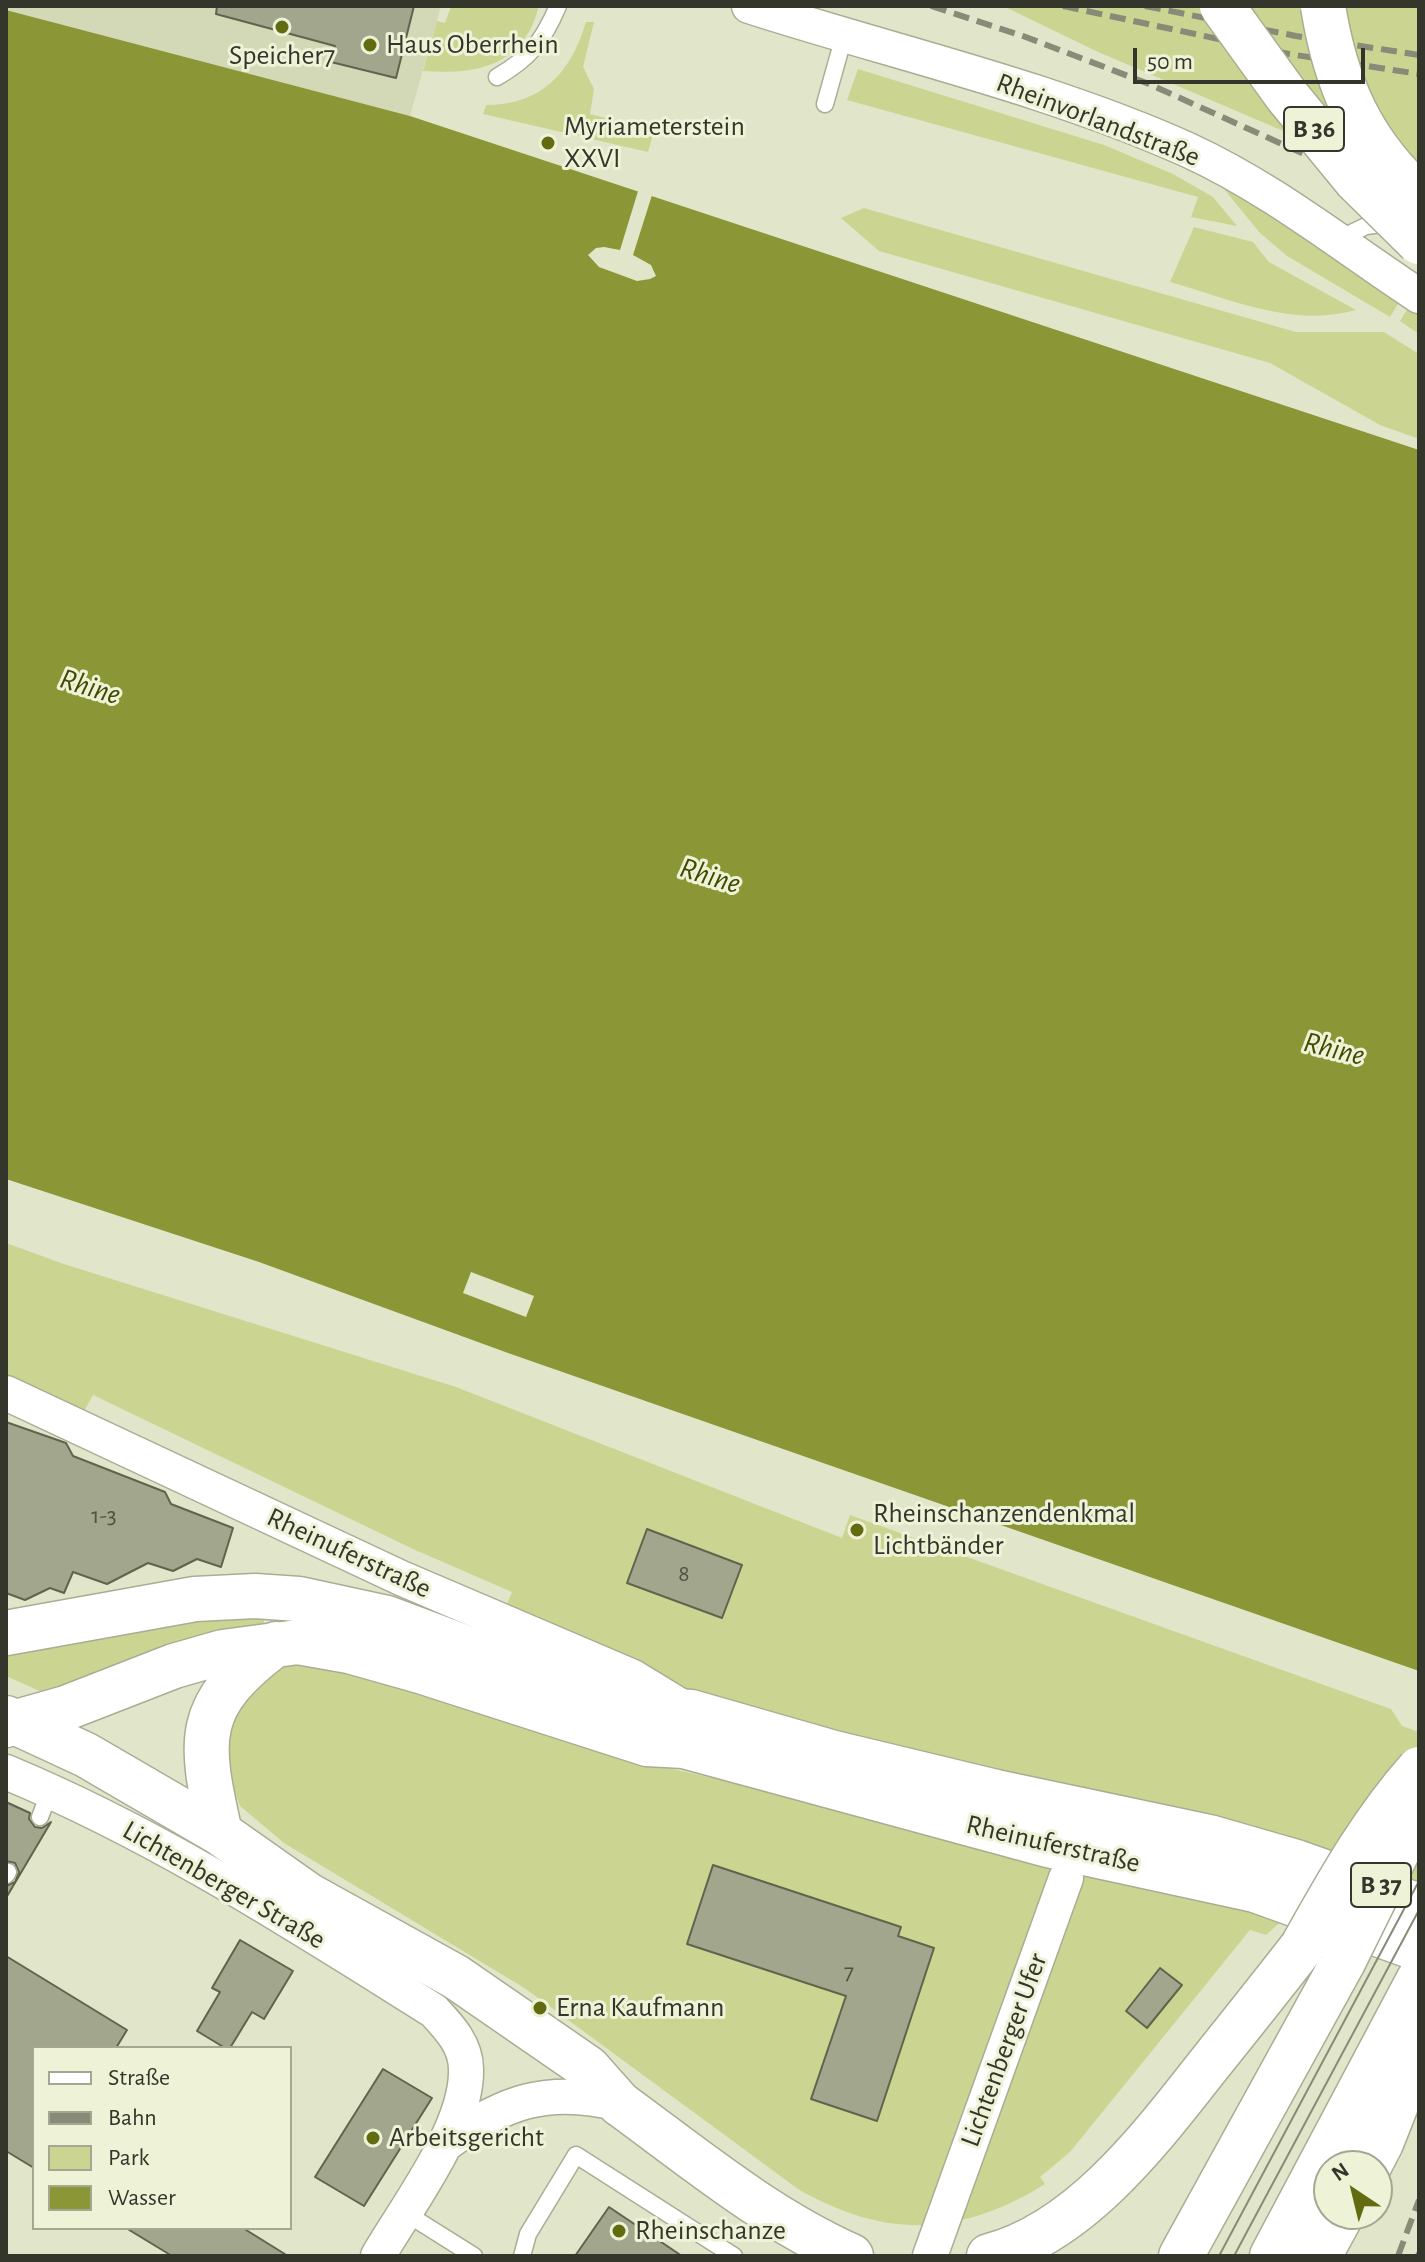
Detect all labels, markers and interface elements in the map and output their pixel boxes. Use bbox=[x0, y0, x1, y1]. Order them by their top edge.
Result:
marker: Speicher7 bbox=[273, 18, 291, 36]
place label: Haus Oberrhein bbox=[386, 28, 559, 62]
scale bar bbox=[1137, 32, 1369, 82]
marker: Haus Oberrhein bbox=[361, 36, 379, 54]
place label: Speicher7 bbox=[229, 39, 335, 73]
text: 50 m bbox=[1147, 50, 1193, 74]
street label: Rheinvorlandstraße bbox=[991, 66, 1205, 174]
road number: B 36 bbox=[1284, 107, 1344, 151]
place label: Myriameterstein XXVI bbox=[564, 110, 745, 176]
marker: Myriameterstein XXVI bbox=[539, 134, 557, 152]
water label: Rhine bbox=[55, 661, 125, 713]
water label: Rhine bbox=[675, 850, 745, 902]
water label: Rhine bbox=[1300, 1024, 1368, 1074]
place label: Rheinschanzendenkmal Lichtbänder bbox=[873, 1497, 1135, 1563]
street label: Rheinuferstraße bbox=[262, 1500, 436, 1606]
house number: 1-3 bbox=[91, 1502, 117, 1530]
marker: Rheinschanzendenkmal Lichtbänder bbox=[848, 1521, 866, 1539]
house number: 8 bbox=[678, 1560, 690, 1588]
street label: Rheinuferstraße bbox=[963, 1808, 1143, 1880]
street label: Lichtenberger Straße bbox=[117, 1813, 331, 1957]
road number: B 37 bbox=[1351, 1863, 1411, 1907]
street label: Lichtenberger Ufer bbox=[953, 1949, 1055, 2151]
house number: 7 bbox=[844, 1958, 854, 1986]
place label: Erna Kaufmann bbox=[556, 1991, 724, 2025]
marker: Erna Kaufmann bbox=[531, 1999, 549, 2017]
legend bbox=[32, 2046, 292, 2230]
text: Straße bbox=[108, 2066, 170, 2090]
text: Bahn bbox=[108, 2106, 157, 2130]
place label: Arbeitsgericht bbox=[389, 2121, 544, 2155]
marker: Arbeitsgericht bbox=[364, 2129, 382, 2147]
text: Park bbox=[108, 2146, 149, 2170]
north arrow bbox=[1313, 2150, 1393, 2230]
text: N bbox=[1328, 2159, 1353, 2185]
text: Wasser bbox=[108, 2186, 176, 2210]
place label: Rheinschanze bbox=[635, 2214, 786, 2248]
marker: Rheinschanze bbox=[610, 2222, 628, 2240]

